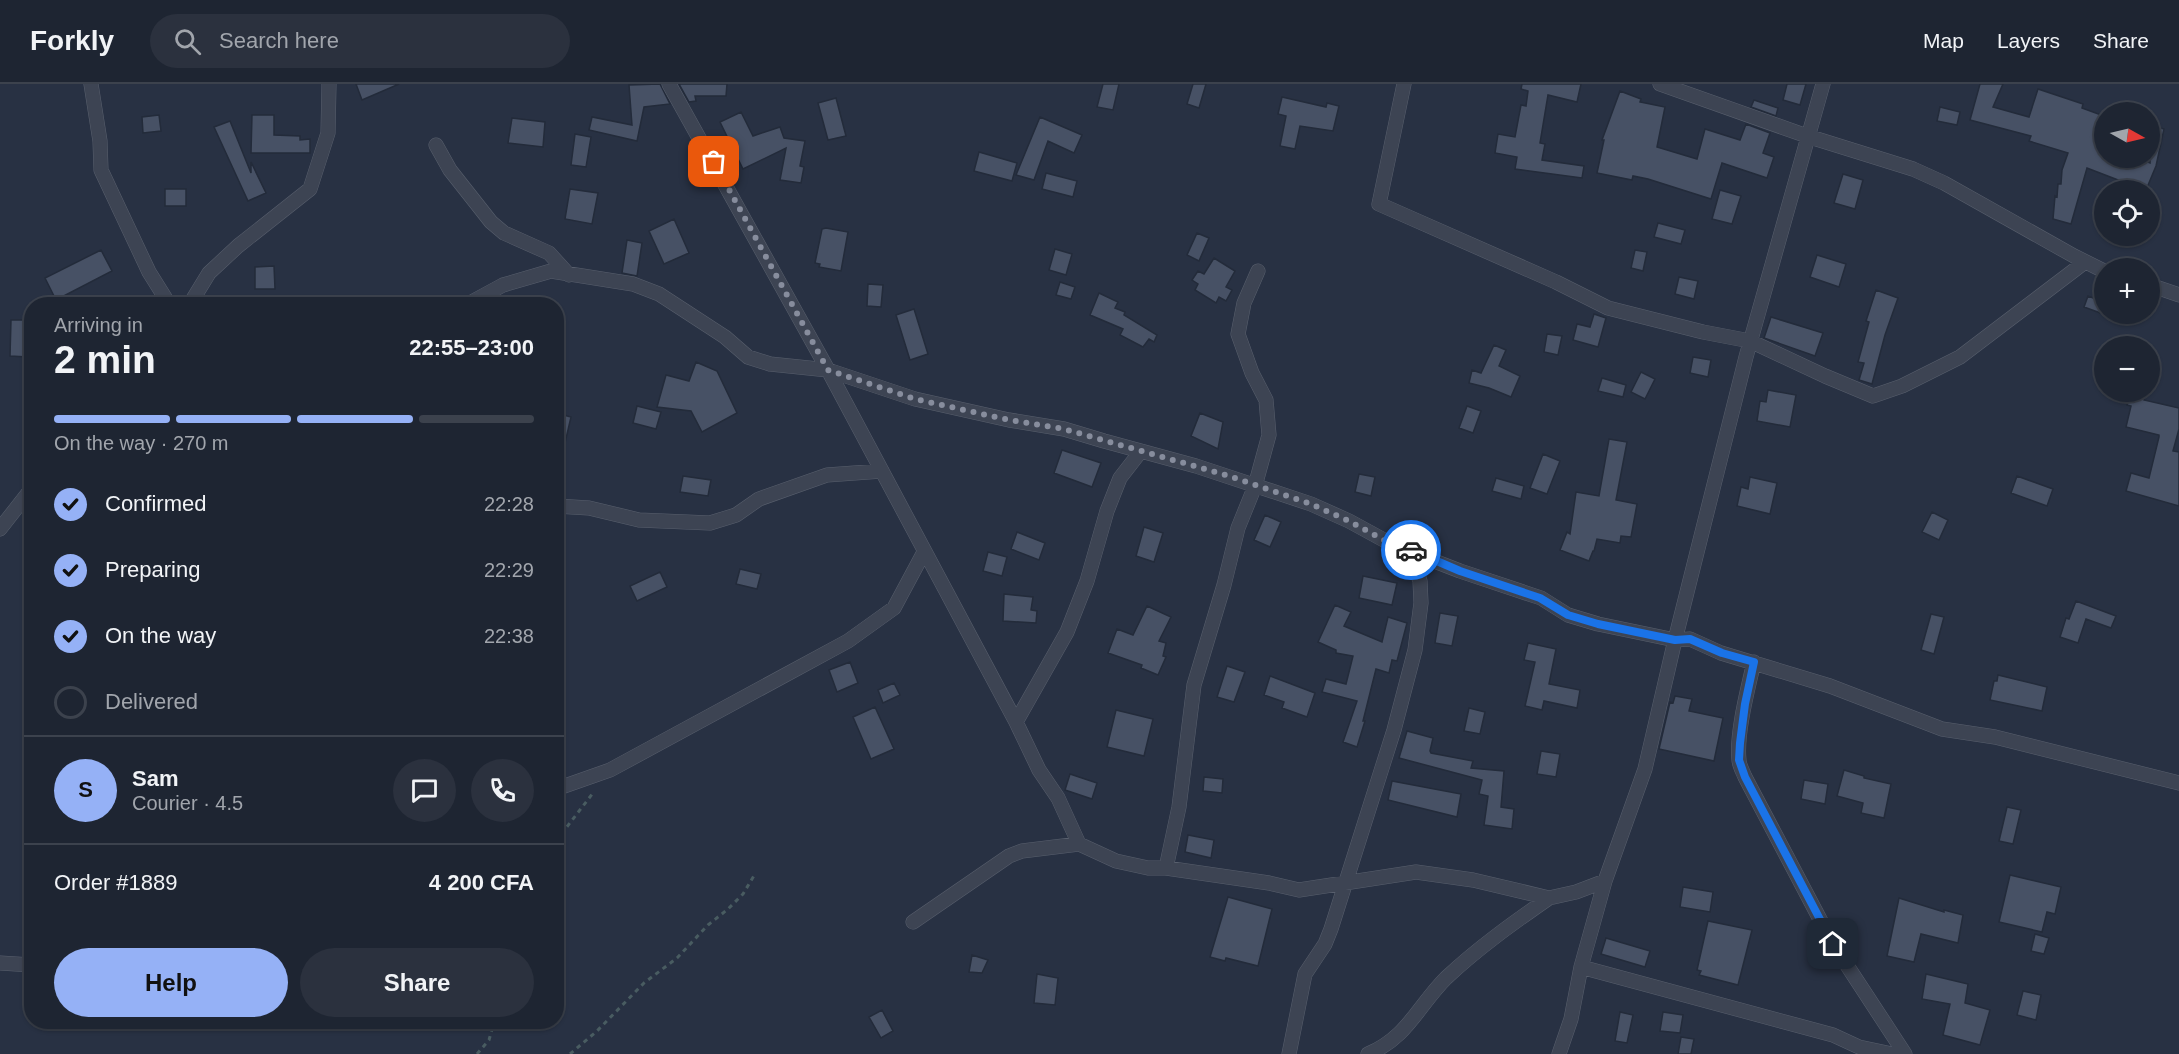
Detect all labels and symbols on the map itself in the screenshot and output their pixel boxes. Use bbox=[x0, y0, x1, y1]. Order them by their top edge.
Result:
north arrow bbox=[2094, 102, 2160, 168]
pin bbox=[688, 136, 739, 187]
courier bbox=[1381, 520, 1441, 580]
pin bbox=[1807, 918, 1858, 969]

